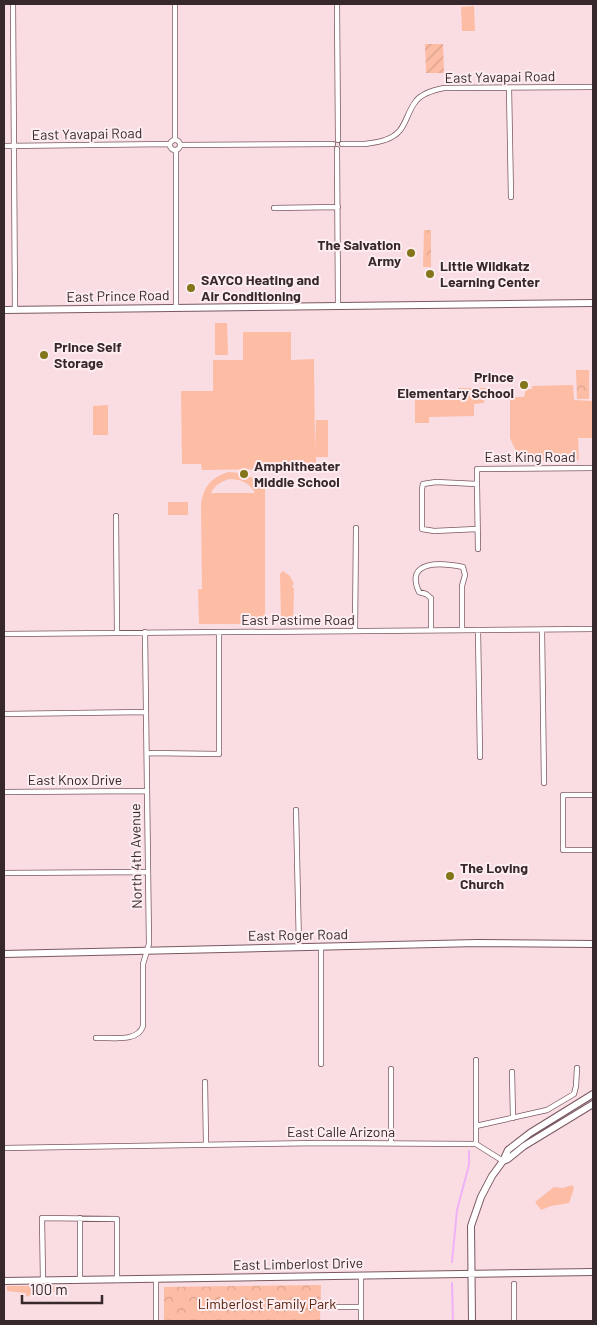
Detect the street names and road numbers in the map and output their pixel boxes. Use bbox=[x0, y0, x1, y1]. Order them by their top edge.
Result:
street label: East Yavapai Road bbox=[445, 67, 555, 86]
street label: East Yavapai Road bbox=[32, 124, 142, 143]
street label: East Prince Road bbox=[66, 286, 170, 305]
street label: East King Road bbox=[484, 448, 576, 465]
street label: East Pastime Road bbox=[241, 611, 355, 628]
street label: East Knox Drive bbox=[28, 771, 122, 788]
street label: North 4th Avenue bbox=[126, 803, 145, 909]
street label: East Roger Road bbox=[248, 925, 348, 944]
street label: East Calle Arizona bbox=[287, 1123, 395, 1140]
street label: East Limberlost Drive bbox=[233, 1254, 363, 1273]

